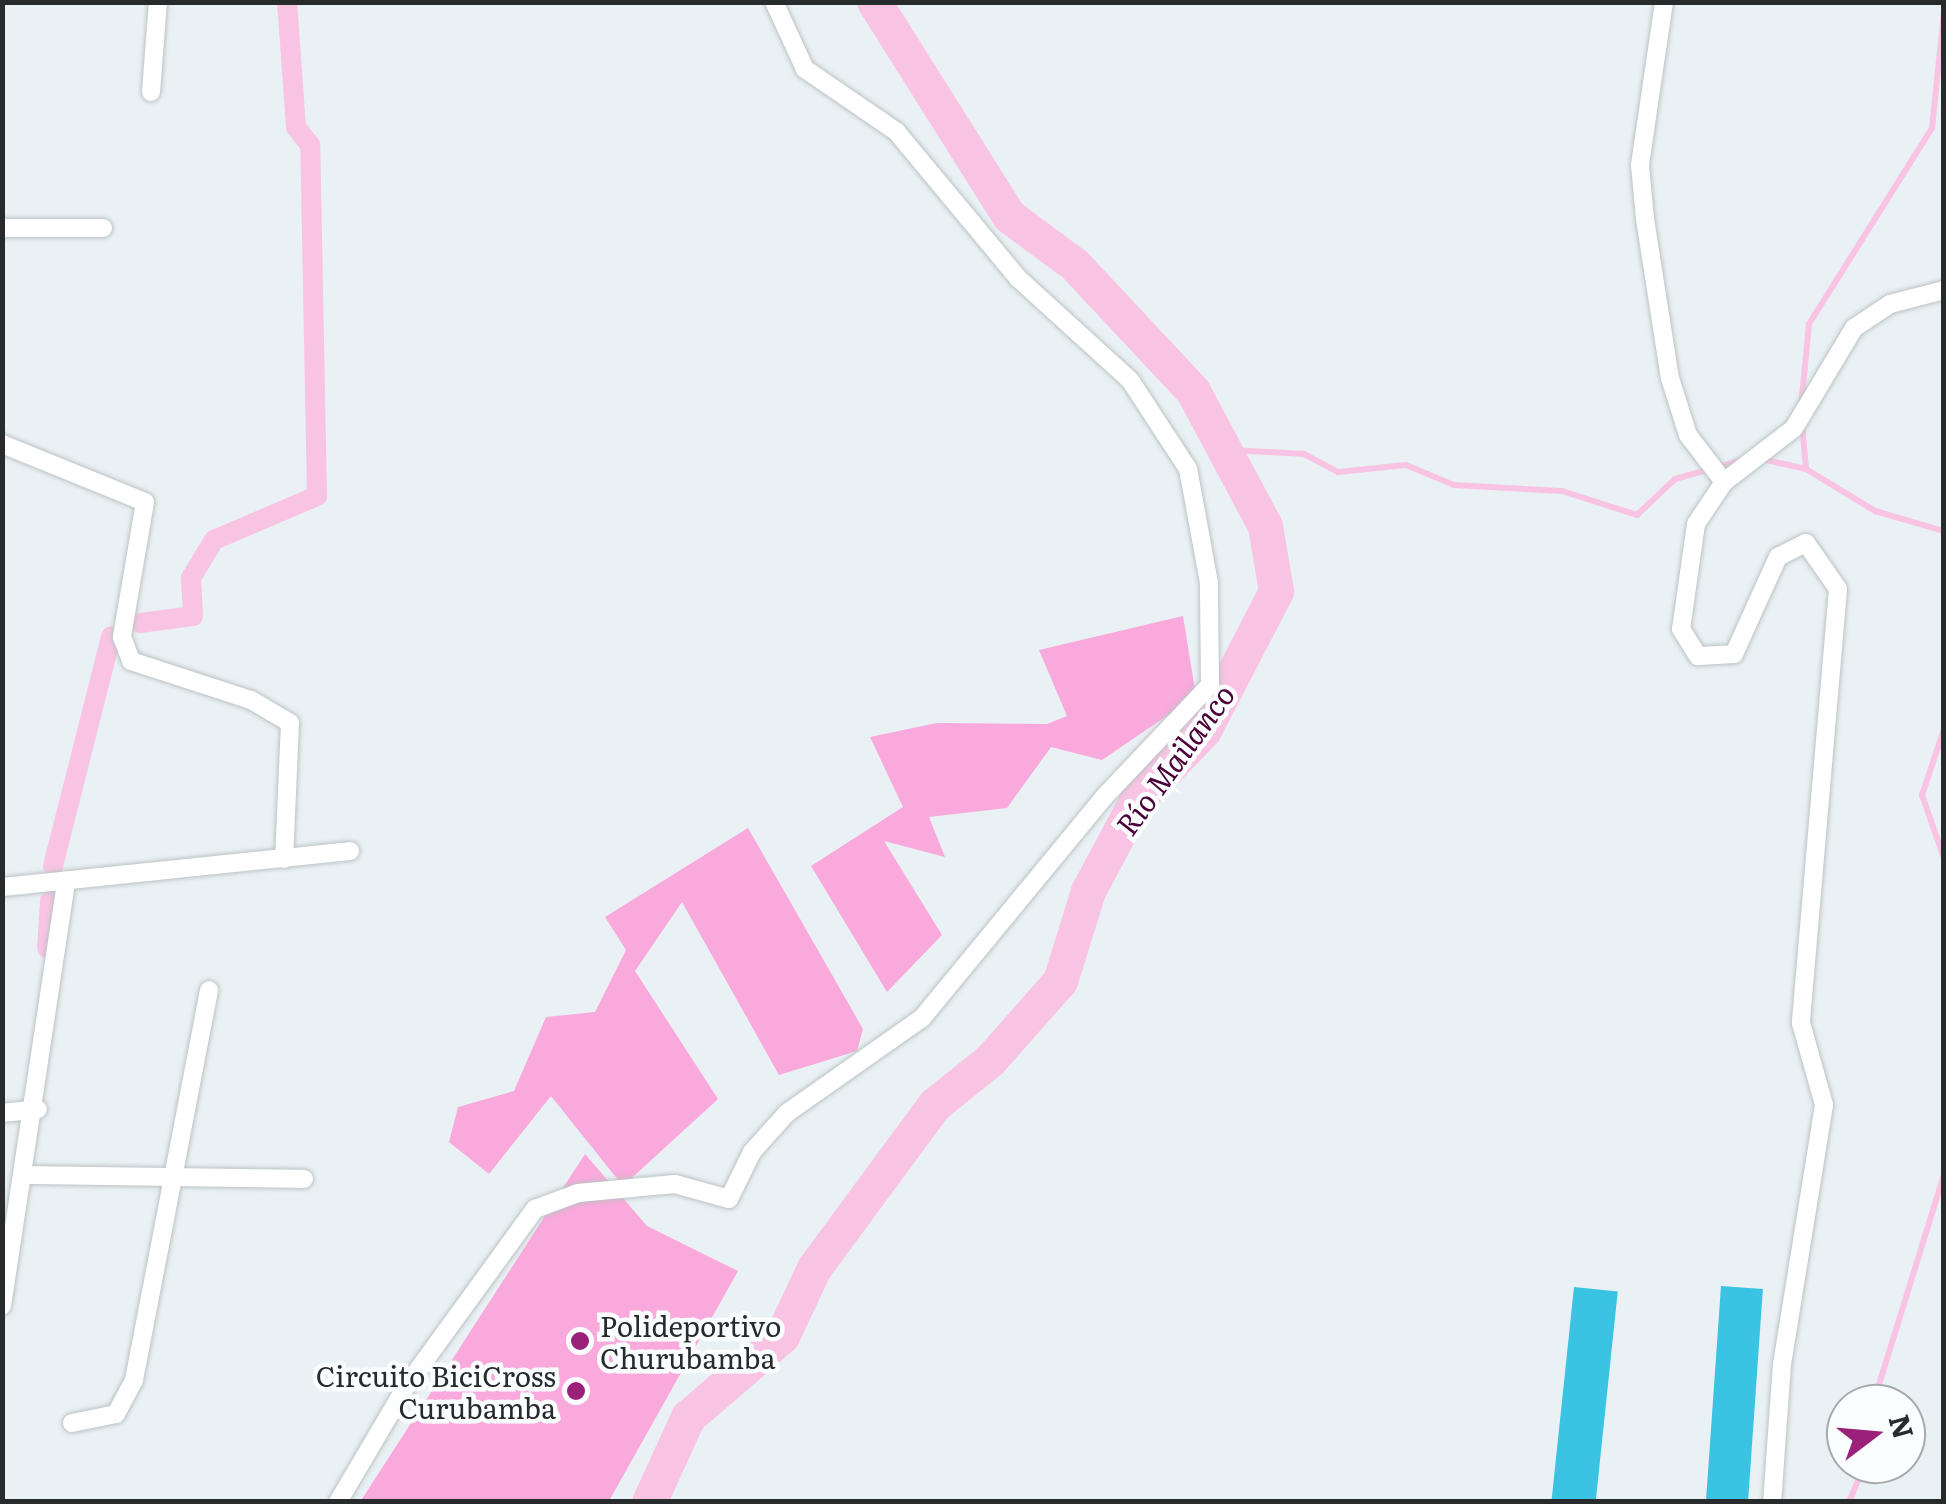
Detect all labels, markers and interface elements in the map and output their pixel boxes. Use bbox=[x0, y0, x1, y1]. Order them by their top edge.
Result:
water label: Río Mailanco bbox=[1107, 677, 1241, 841]
place label: Polideportivo Churubamba bbox=[600, 1308, 781, 1374]
marker: Polideportivo Churubamba bbox=[569, 1330, 591, 1352]
place label: Circuito BiciCross Curubamba bbox=[316, 1358, 556, 1424]
marker: Circuito BiciCross Curubamba bbox=[565, 1380, 587, 1402]
north arrow bbox=[1826, 1384, 1926, 1484]
text: N bbox=[1879, 1409, 1926, 1443]

